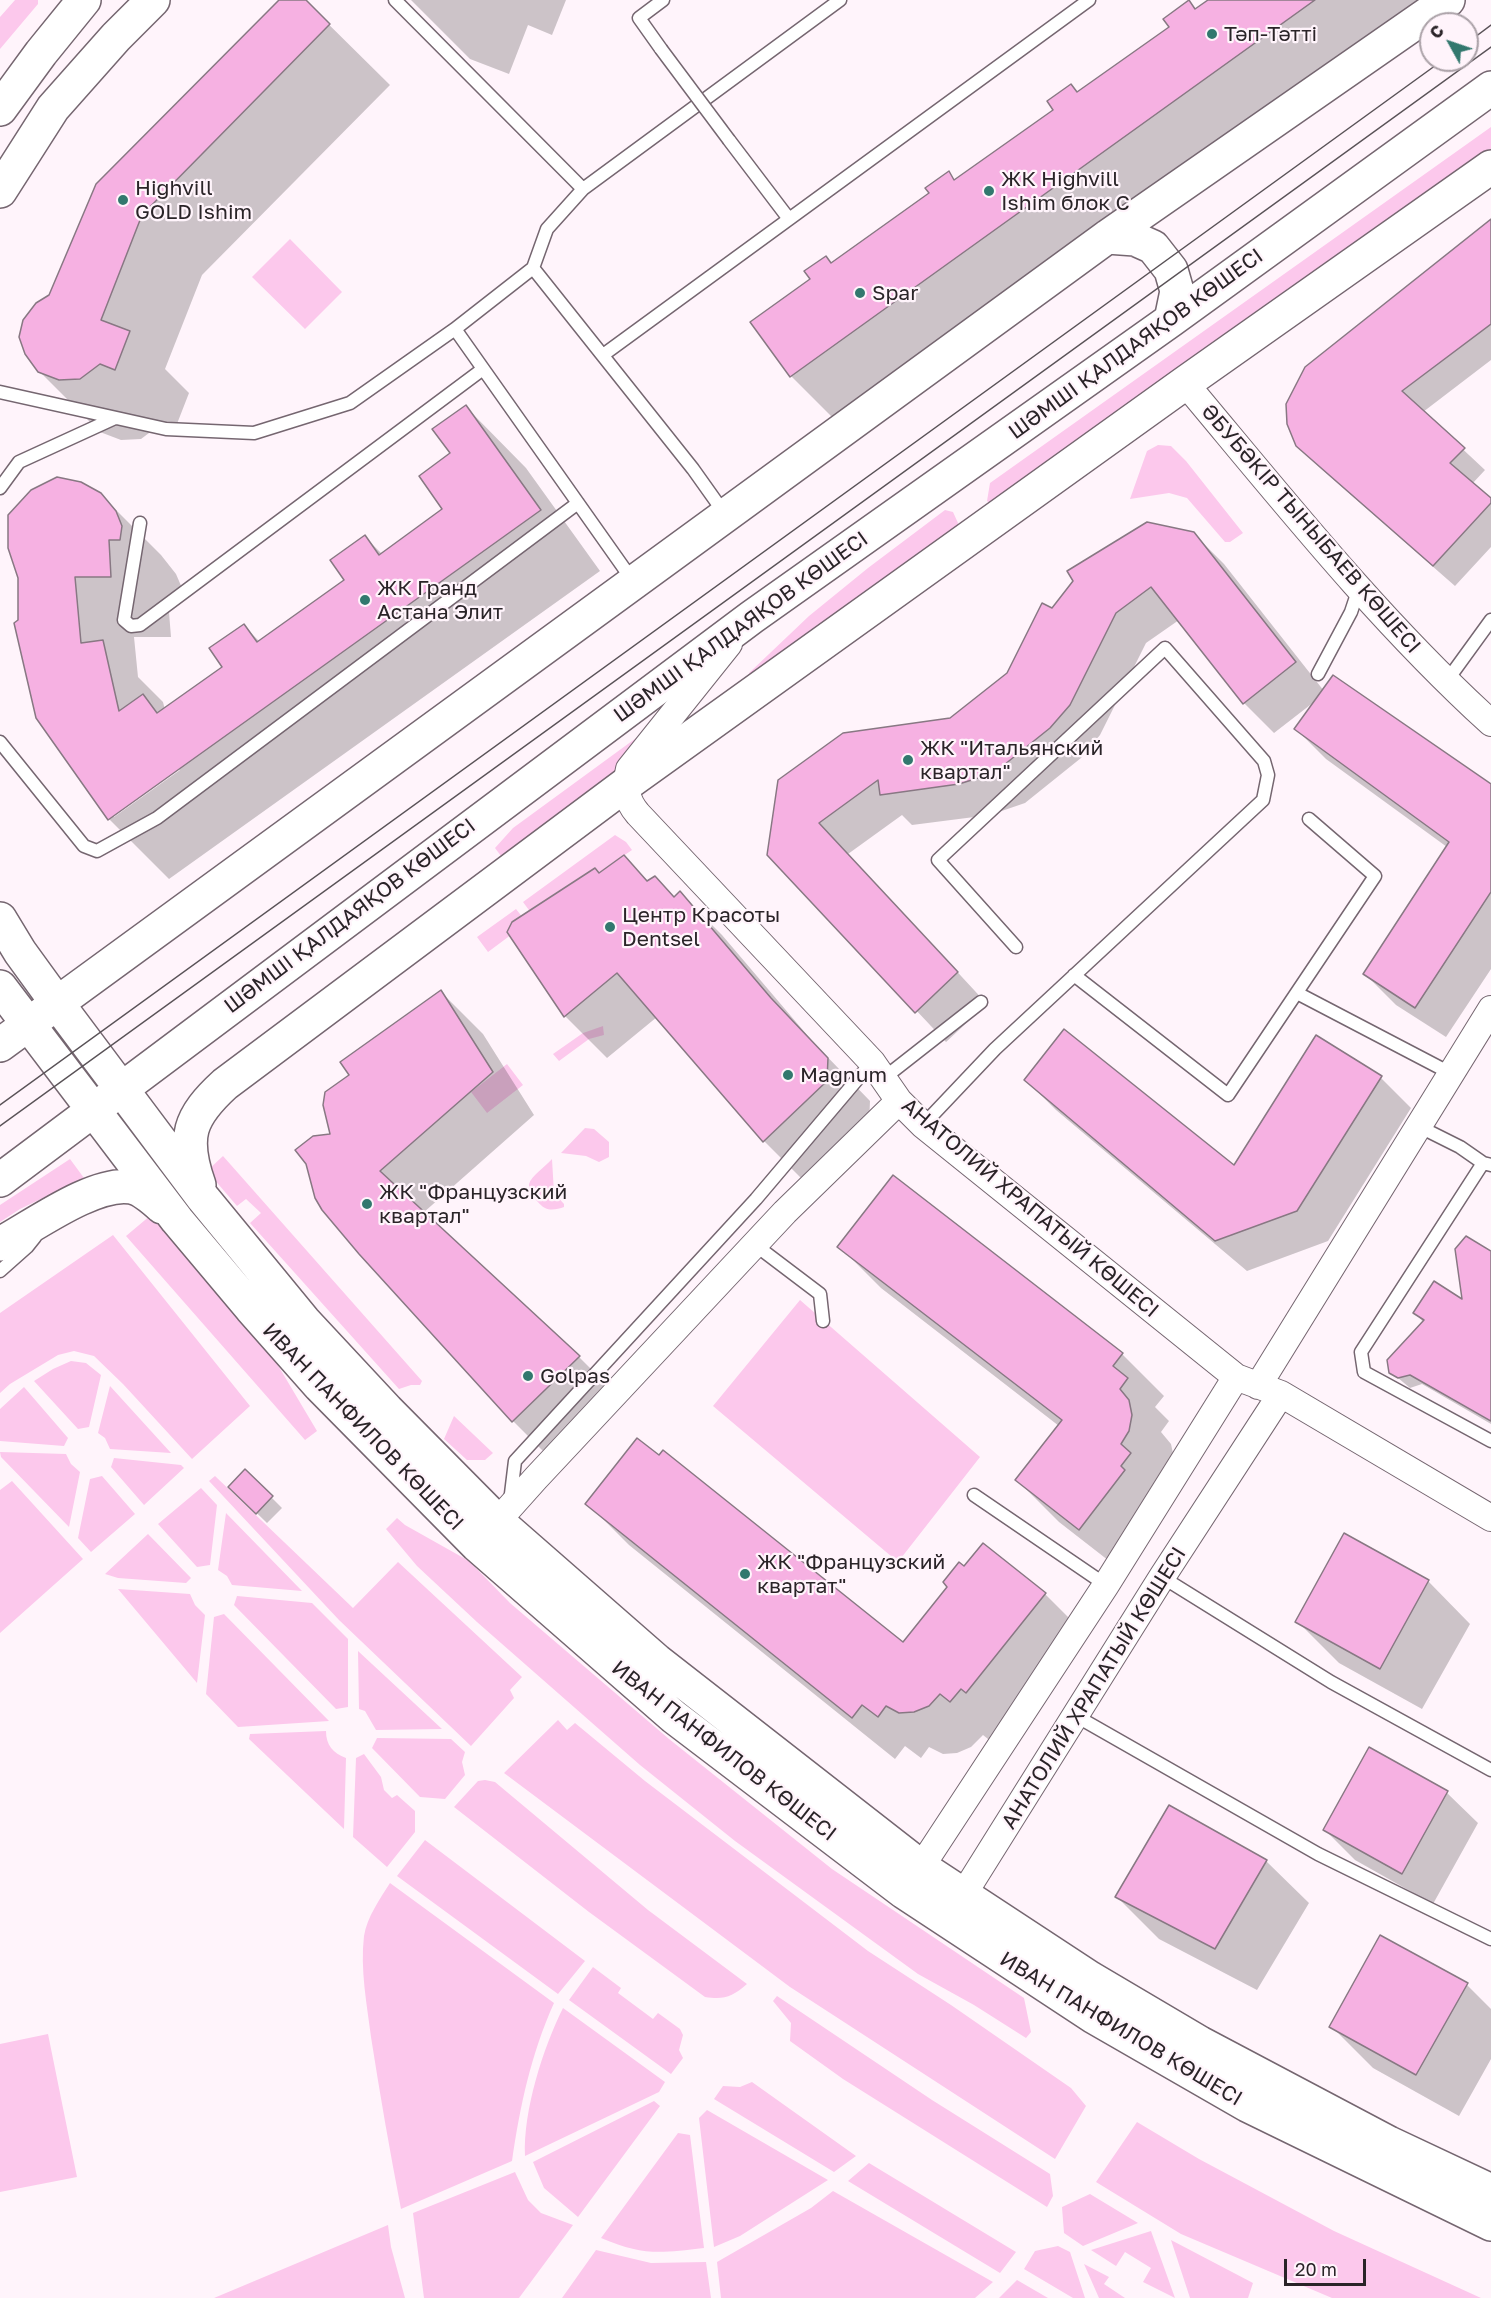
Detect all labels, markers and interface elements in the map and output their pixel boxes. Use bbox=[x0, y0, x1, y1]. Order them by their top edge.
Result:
north arrow bbox=[1419, 12, 1479, 72]
place label: Тәп-Тәтті bbox=[1224, 21, 1317, 47]
text: С bbox=[1425, 21, 1448, 43]
marker: Тәп-Тәтті bbox=[1205, 27, 1219, 41]
place label: ЖК Highvill Ishim блок C bbox=[1001, 166, 1130, 216]
place label: Highvill GOLD Ishim bbox=[135, 175, 252, 225]
marker: ЖК Highvill Ishim блок C bbox=[982, 184, 996, 198]
marker: Highvill GOLD Ishim bbox=[116, 193, 130, 207]
street label: ШӘМШІ ҚАЛДАЯҚОВ КӨШЕСІ bbox=[1004, 243, 1268, 445]
place label: Spar bbox=[872, 280, 918, 306]
marker: Spar bbox=[853, 286, 867, 300]
street label: ӘБУБӘКІР ТЫНЫБАЕВ КӨШЕСІ bbox=[1196, 399, 1426, 659]
street label: ШӘМШІ ҚАЛДАЯҚОВ КӨШЕСІ bbox=[609, 526, 873, 728]
place label: ЖК Гранд Астана Элит bbox=[377, 575, 503, 625]
marker: ЖК Гранд Астана Элит bbox=[358, 593, 372, 607]
place label: ЖК "Итальянский квартал" bbox=[920, 735, 1103, 785]
marker: ЖК "Итальянский квартал" bbox=[901, 753, 915, 767]
street label: ШӘМШІ ҚАЛДАЯҚОВ КӨШЕСІ bbox=[219, 813, 481, 1019]
place label: Центр Красоты Dentsel bbox=[622, 902, 780, 952]
marker: Центр Красоты Dentsel bbox=[603, 920, 617, 934]
place label: Magnum bbox=[800, 1062, 887, 1088]
marker: Magnum bbox=[781, 1068, 795, 1082]
street label: АНАТОЛИЙ ХРАПАТЫЙ КӨШЕСІ bbox=[896, 1093, 1164, 1323]
place label: ЖК "Французский квартал" bbox=[379, 1179, 567, 1229]
marker: ЖК "Французский квартал" bbox=[360, 1197, 374, 1211]
street label: ИВАН ПАНФИЛОВ КӨШЕСІ bbox=[257, 1318, 469, 1536]
place label: Golpas bbox=[540, 1363, 610, 1389]
marker: Golpas bbox=[521, 1369, 535, 1383]
street label: АНАТОЛИЙ ХРАПАТЫЙ КӨШЕСІ bbox=[997, 1542, 1191, 1834]
place label: ЖК "Французский квартат" bbox=[757, 1549, 945, 1599]
marker: ЖК "Французский квартат" bbox=[738, 1567, 752, 1581]
street label: ИВАН ПАНФИЛОВ КӨШЕСІ bbox=[607, 1655, 841, 1847]
street label: ИВАН ПАНФИЛОВ КӨШЕСІ bbox=[995, 1947, 1247, 2111]
scale bar bbox=[1287, 2247, 1370, 2285]
text: 20 m bbox=[1295, 2258, 1337, 2280]

